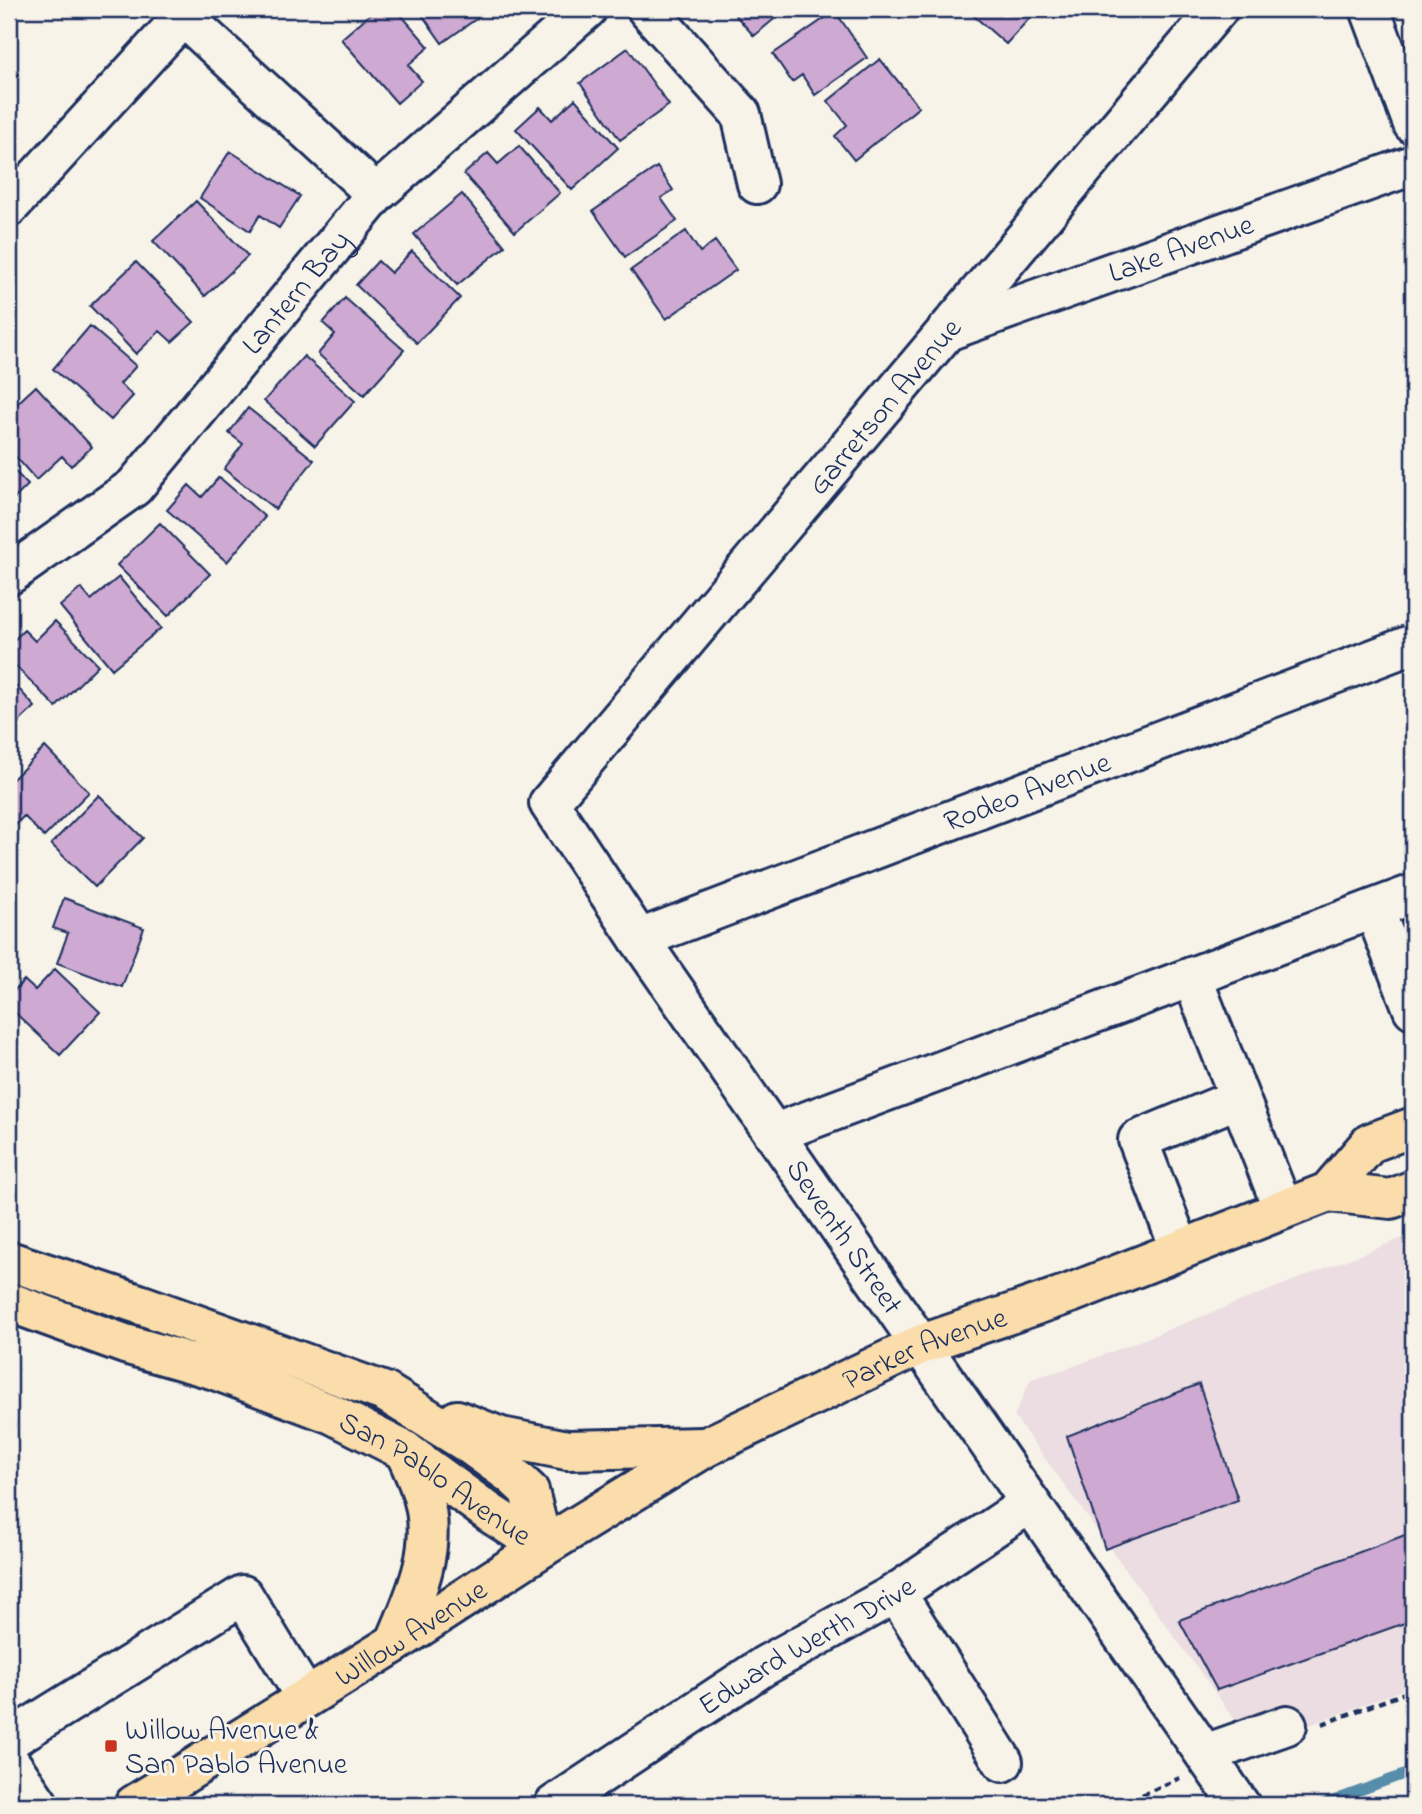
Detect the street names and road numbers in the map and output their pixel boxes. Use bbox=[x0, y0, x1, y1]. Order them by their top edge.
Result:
street label: Lake Avenue bbox=[1103, 204, 1261, 297]
street label: Lantern Bay bbox=[233, 222, 362, 366]
street label: Garretson Avenue bbox=[799, 309, 974, 506]
street label: Rodeo Avenue bbox=[938, 742, 1118, 846]
street label: Seventh Street bbox=[773, 1151, 912, 1325]
street label: Parker Avenue bbox=[836, 1297, 1014, 1404]
street label: San Pablo Avenue bbox=[330, 1402, 540, 1559]
street label: Edward Werth Drive bbox=[691, 1566, 926, 1728]
street label: Willow Avenue bbox=[328, 1570, 497, 1700]

